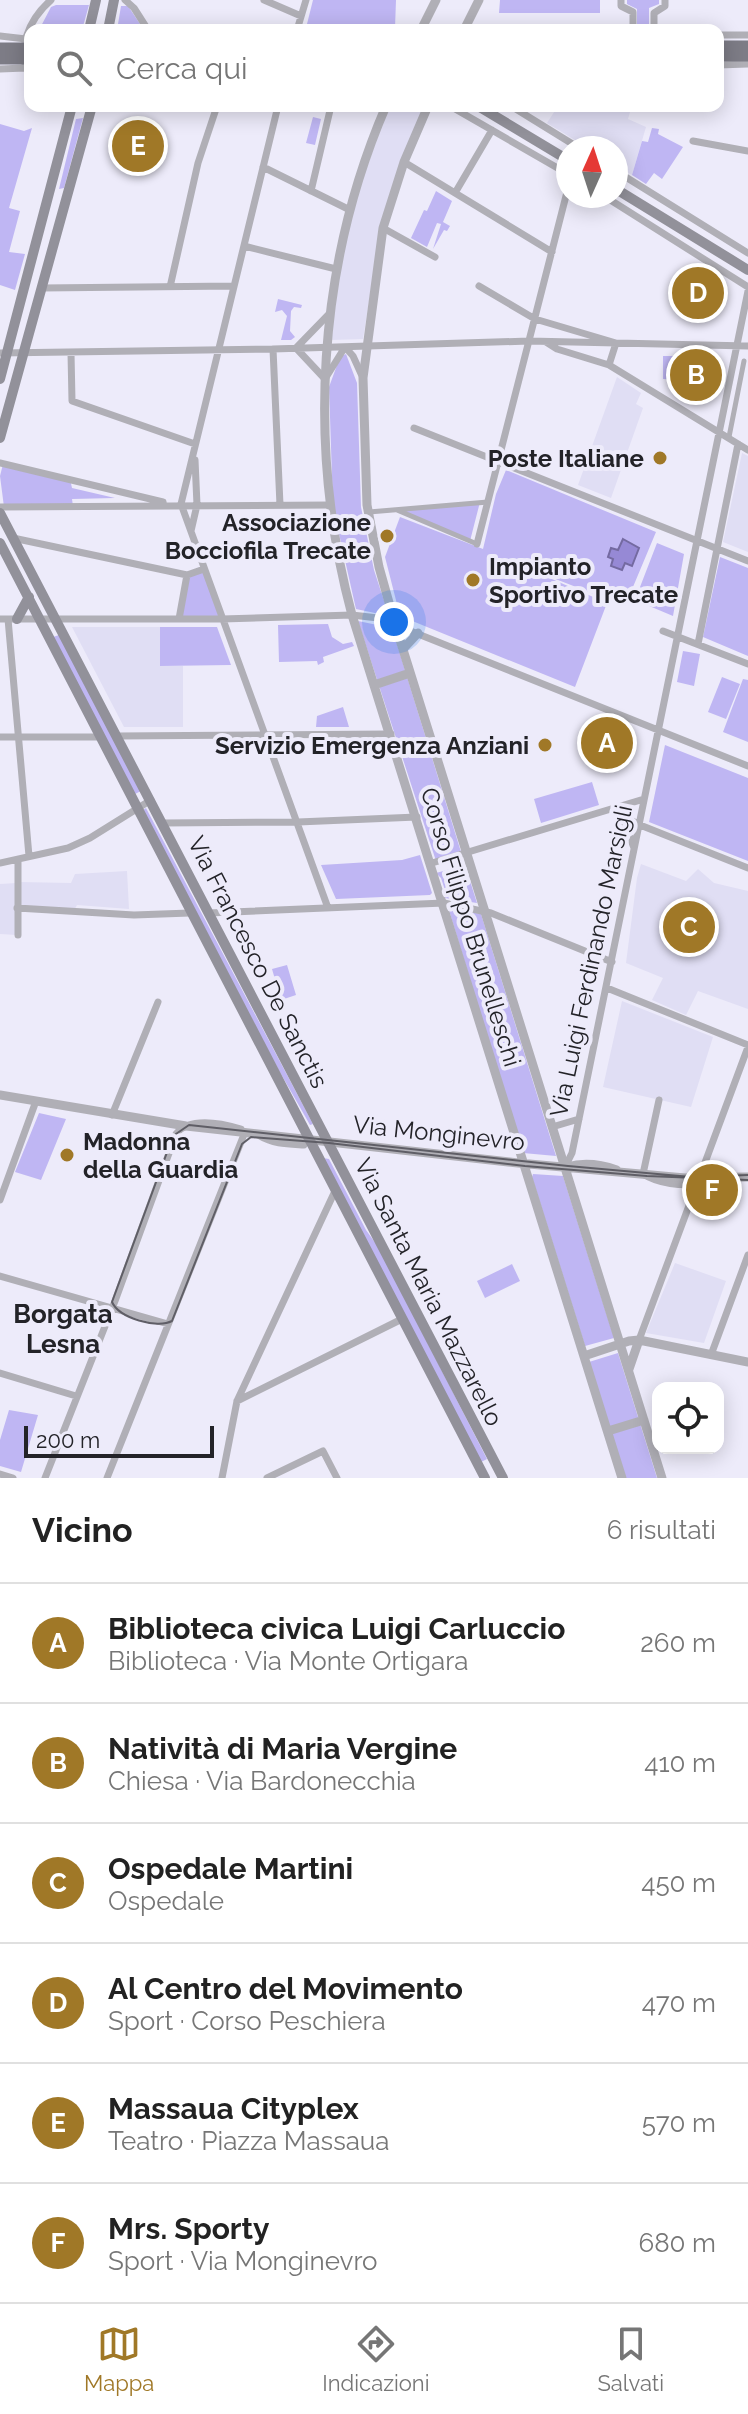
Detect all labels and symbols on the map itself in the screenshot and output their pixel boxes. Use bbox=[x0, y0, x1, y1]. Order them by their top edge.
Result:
pin: E bbox=[112, 116, 164, 176]
north arrow bbox=[556, 136, 628, 208]
pin: D bbox=[672, 263, 724, 323]
pin: B bbox=[670, 345, 722, 405]
place label: Poste Italiane bbox=[488, 444, 644, 473]
marker: Poste Italiane bbox=[651, 449, 669, 467]
place label: Associazione Bocciofila Trecate bbox=[165, 508, 371, 565]
marker: Associazione Bocciofila Trecate bbox=[378, 527, 396, 545]
place label: Impianto Sportivo Trecate bbox=[489, 552, 678, 609]
marker: Impianto Sportivo Trecate bbox=[464, 571, 482, 589]
your location bbox=[374, 602, 414, 642]
pin: A bbox=[581, 713, 633, 773]
place label: Servizio Emergenza Anziani bbox=[215, 731, 529, 760]
marker: Servizio Emergenza Anziani bbox=[536, 736, 554, 754]
street label: Corso Filippo Brunelleschi bbox=[415, 784, 527, 1070]
street label: Via Luigi Ferdinando Marsigli bbox=[544, 802, 638, 1120]
street label: Via Francesco De Sanctis bbox=[182, 831, 334, 1093]
pin: C bbox=[663, 897, 715, 957]
street label: Via Monginevro bbox=[352, 1110, 526, 1156]
place label: Madonna della Guardia bbox=[83, 1127, 238, 1184]
marker: Madonna della Guardia bbox=[58, 1146, 76, 1164]
street label: Via Santa Maria Mazzarello bbox=[349, 1153, 509, 1431]
pin: F bbox=[686, 1160, 738, 1220]
district label: Borgata Lesna bbox=[13, 1299, 113, 1359]
scale bar bbox=[24, 1422, 214, 1458]

